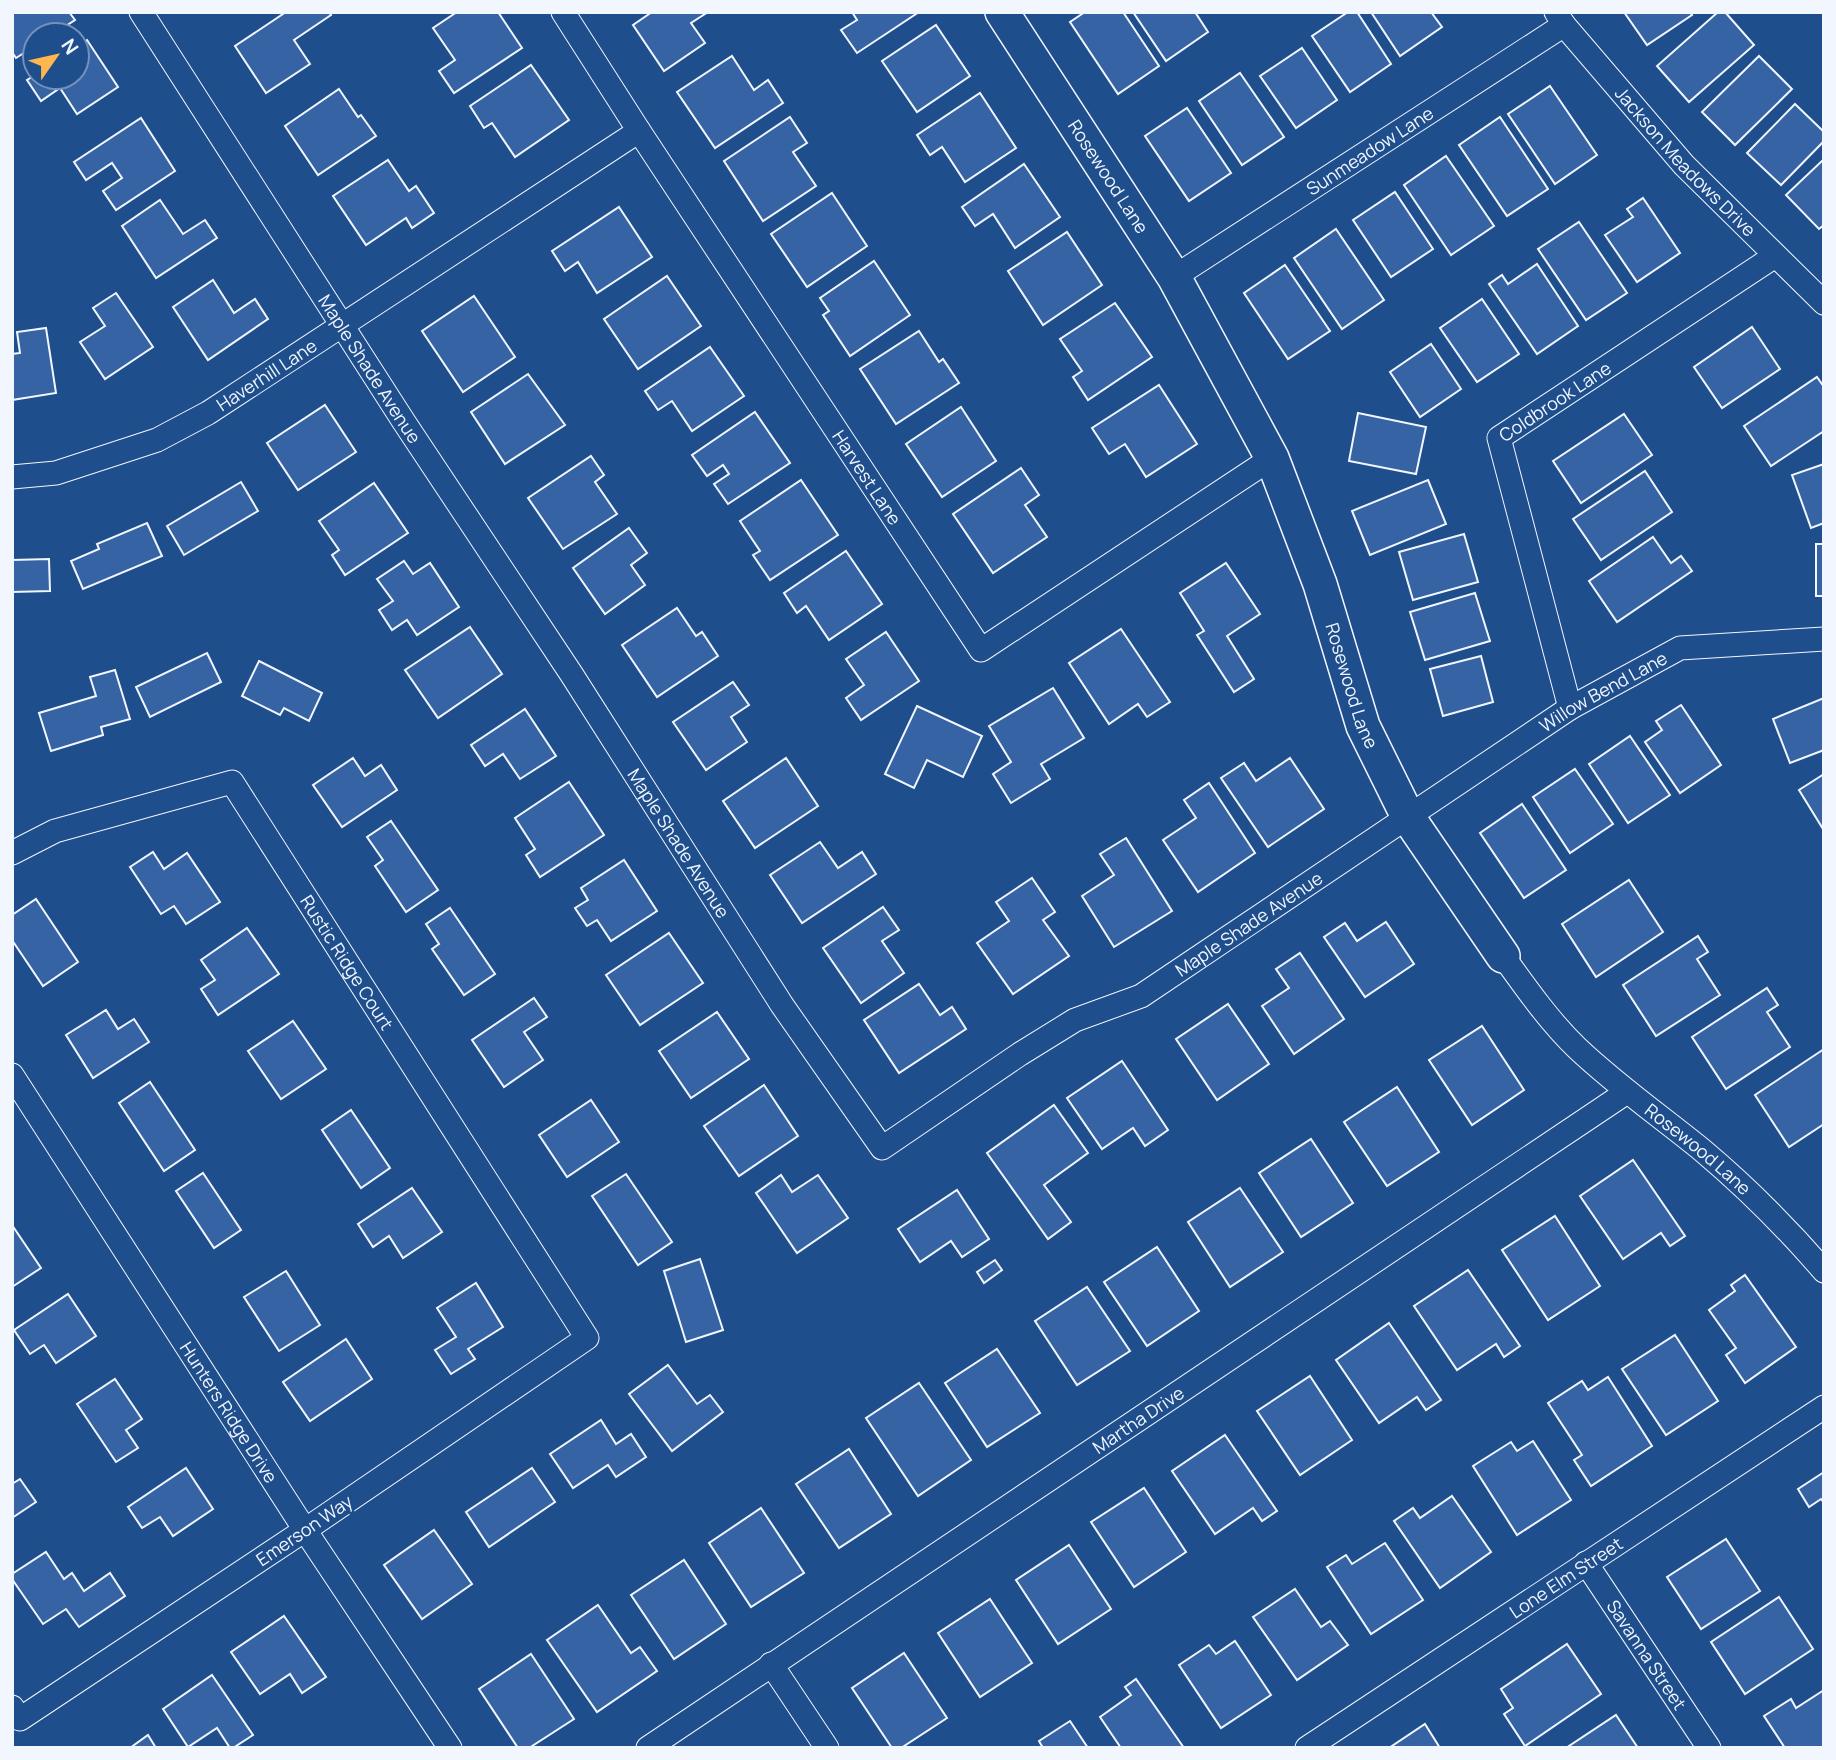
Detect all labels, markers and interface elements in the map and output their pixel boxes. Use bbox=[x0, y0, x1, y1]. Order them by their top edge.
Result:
north arrow bbox=[21, 21, 91, 91]
text: N bbox=[55, 34, 85, 59]
street label: Jackson Meadows Drive bbox=[1610, 81, 1761, 241]
street label: Sunmeadow Lane bbox=[1302, 101, 1438, 200]
street label: Rosewood Lane bbox=[1063, 115, 1154, 238]
street label: Maple Shade Avenue bbox=[313, 290, 427, 448]
street label: Haverhill Lane bbox=[212, 333, 321, 416]
street label: Coldbrook Lane bbox=[1494, 356, 1615, 447]
street label: Harvest Lane bbox=[827, 425, 907, 529]
street label: Rosewood Lane bbox=[1320, 620, 1384, 752]
street label: Willow Bend Lane bbox=[1534, 645, 1671, 737]
street label: Maple Shade Avenue bbox=[623, 764, 735, 922]
street label: Maple Shade Avenue bbox=[1170, 866, 1327, 982]
street label: Rustic Ridge Court bbox=[295, 890, 399, 1034]
street label: Rosewood Lane bbox=[1640, 1098, 1756, 1200]
street label: Hunters Ridge Drive bbox=[175, 1337, 283, 1487]
street label: Martha Drive bbox=[1088, 1380, 1189, 1459]
street label: Emerson Way bbox=[251, 1489, 357, 1571]
street label: Lone Elm Street bbox=[1505, 1531, 1627, 1623]
street label: Savanna Street bbox=[1602, 1595, 1692, 1714]

